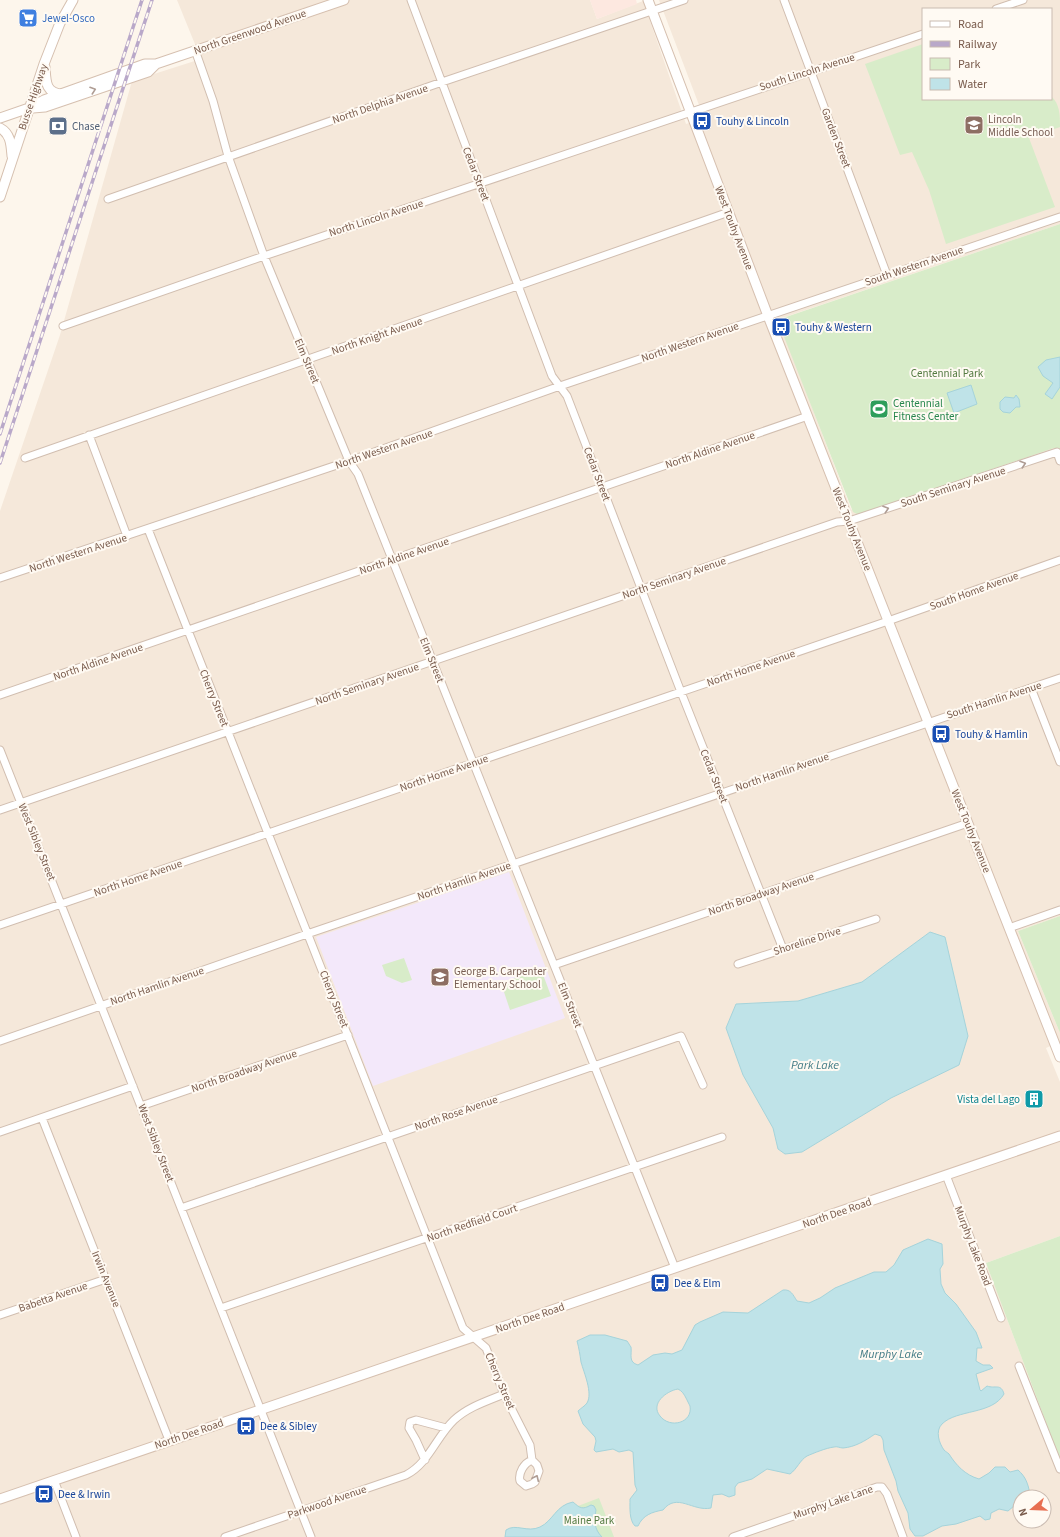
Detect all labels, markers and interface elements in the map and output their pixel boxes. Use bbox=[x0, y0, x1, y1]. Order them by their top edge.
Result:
street label: North Greenwood Avenue bbox=[192, 5, 309, 58]
supermarket icon: Jewel-Osco bbox=[17, 7, 39, 29]
legend bbox=[922, 8, 1052, 100]
place label: Jewel-Osco bbox=[42, 11, 95, 26]
text: Road bbox=[958, 16, 984, 33]
text: Railway bbox=[958, 36, 997, 53]
street label: South Lincoln Avenue bbox=[757, 49, 857, 95]
text: Park bbox=[958, 56, 980, 73]
street label: Busse Highway bbox=[15, 62, 51, 132]
text: Water bbox=[958, 76, 988, 93]
street label: North Delphia Avenue bbox=[330, 80, 430, 127]
one-way arrow bbox=[90, 87, 97, 95]
street label: Garden Street bbox=[818, 106, 854, 171]
bus stop icon: Touhy & Lincoln bbox=[691, 110, 713, 132]
place label: Lincoln Middle School bbox=[988, 112, 1053, 140]
place label: Touhy & Lincoln bbox=[716, 114, 789, 129]
school or university icon: Lincoln Middle School bbox=[963, 114, 985, 136]
bank icon: Chase bbox=[47, 115, 69, 137]
place label: Chase bbox=[72, 119, 100, 134]
street label: Cedar Street bbox=[459, 145, 493, 204]
street label: West Touhy Avenue bbox=[711, 184, 757, 273]
street label: North Lincoln Avenue bbox=[327, 195, 426, 240]
street label: South Western Avenue bbox=[863, 242, 966, 290]
street label: North Knight Avenue bbox=[330, 313, 425, 359]
bus stop icon: Touhy & Western bbox=[770, 316, 792, 338]
street label: North Western Avenue bbox=[639, 318, 741, 366]
place label: Touhy & Western bbox=[795, 320, 872, 335]
street label: Elm Street bbox=[291, 336, 323, 386]
park label: Centennial Park bbox=[911, 366, 984, 381]
place label: Centennial Fitness Center bbox=[893, 396, 959, 424]
sports icon: Centennial Fitness Center bbox=[868, 398, 890, 420]
street label: North Western Avenue bbox=[333, 425, 435, 473]
street label: North Aldine Avenue bbox=[663, 427, 757, 472]
street label: Cedar Street bbox=[580, 445, 614, 504]
one-way arrow bbox=[1019, 460, 1026, 468]
street label: South Seminary Avenue bbox=[898, 463, 1008, 511]
street label: West Touhy Avenue bbox=[828, 485, 876, 573]
one-way arrow bbox=[882, 505, 889, 514]
street label: North Western Avenue bbox=[27, 530, 129, 576]
street label: North Aldine Avenue bbox=[357, 533, 451, 578]
street label: North Seminary Avenue bbox=[620, 553, 728, 603]
street label: South Home Avenue bbox=[927, 568, 1021, 614]
street label: Elm Street bbox=[416, 635, 448, 685]
street label: North Aldine Avenue bbox=[51, 639, 145, 684]
street label: North Home Avenue bbox=[705, 646, 798, 690]
street label: North Seminary Avenue bbox=[313, 659, 421, 709]
street label: Cherry Street bbox=[196, 667, 232, 729]
street label: South Hamlin Avenue bbox=[945, 677, 1044, 722]
bus stop icon: Touhy & Hamlin bbox=[930, 723, 952, 745]
place label: Touhy & Hamlin bbox=[955, 727, 1028, 742]
street label: Cedar Street bbox=[696, 747, 732, 805]
street label: North Hamlin Avenue bbox=[733, 749, 831, 795]
street label: North Home Avenue bbox=[398, 751, 491, 795]
street label: West Touhy Avenue bbox=[947, 787, 995, 875]
street label: West Sibley Street bbox=[15, 801, 59, 883]
street label: North Home Avenue bbox=[92, 856, 185, 900]
street label: North Hamlin Avenue bbox=[415, 858, 513, 904]
street label: North Broadway Avenue bbox=[706, 869, 816, 919]
street label: Shoreline Drive bbox=[771, 923, 843, 959]
street label: North Hamlin Avenue bbox=[108, 963, 206, 1009]
place label: George B. Carpenter Elementary School bbox=[454, 964, 547, 992]
school or university icon: George B. Carpenter Elementary School bbox=[429, 966, 451, 988]
street label: Cherry Street bbox=[316, 968, 352, 1030]
street label: Elm Street bbox=[554, 980, 586, 1030]
street label: North Broadway Avenue bbox=[189, 1046, 299, 1096]
water label: Park Lake bbox=[791, 1057, 839, 1074]
building icon: Vista del Lago bbox=[1023, 1088, 1045, 1110]
street label: North Rose Avenue bbox=[412, 1092, 500, 1134]
place label: Vista del Lago bbox=[957, 1092, 1020, 1107]
street label: West Sibley Street bbox=[134, 1102, 178, 1184]
street label: North Dee Road bbox=[800, 1194, 874, 1232]
street label: North Redfield Court bbox=[425, 1200, 519, 1246]
street label: Murphy Lake Road bbox=[951, 1204, 995, 1288]
street label: Irwin Avenue bbox=[88, 1249, 124, 1310]
bus stop icon: Dee & Elm bbox=[649, 1272, 671, 1294]
place label: Dee & Elm bbox=[674, 1276, 721, 1291]
street label: Babetta Avenue bbox=[16, 1278, 90, 1316]
street label: North Dee Road bbox=[493, 1299, 567, 1337]
water label: Murphy Lake bbox=[860, 1346, 922, 1363]
street label: Cherry Street bbox=[481, 1350, 519, 1412]
street label: North Dee Road bbox=[152, 1415, 226, 1453]
bus stop icon: Dee & Sibley bbox=[235, 1415, 257, 1437]
place label: Dee & Sibley bbox=[260, 1419, 317, 1434]
one-way arrow bbox=[531, 1474, 539, 1481]
street label: Parkwood Avenue bbox=[286, 1481, 369, 1523]
street label: Murphy Lake Lane bbox=[791, 1481, 875, 1523]
bus stop icon: Dee & Irwin bbox=[33, 1483, 55, 1505]
place label: Dee & Irwin bbox=[58, 1487, 110, 1502]
north arrow bbox=[1012, 1489, 1052, 1529]
text: N bbox=[1015, 1506, 1031, 1518]
park label: Maine Park bbox=[564, 1513, 615, 1528]

